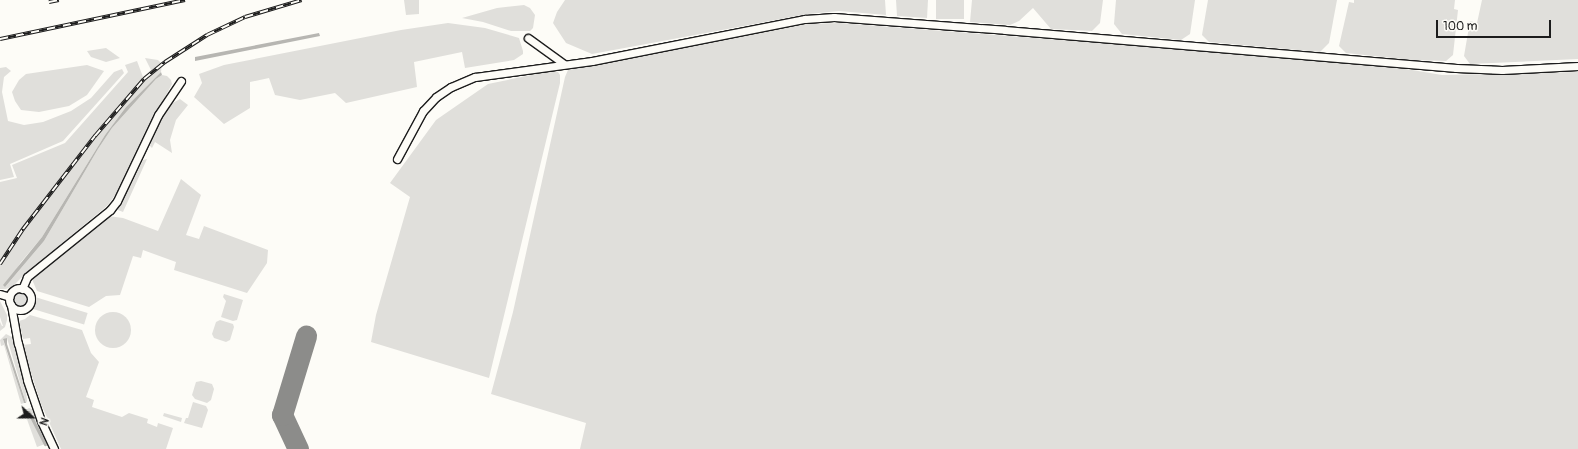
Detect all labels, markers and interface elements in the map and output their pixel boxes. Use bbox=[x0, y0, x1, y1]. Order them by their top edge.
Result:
scale bar bbox=[1438, 12, 1553, 38]
text: 100 m bbox=[1443, 19, 1477, 34]
north arrow bbox=[12, 397, 52, 437]
text: N bbox=[36, 416, 51, 427]

